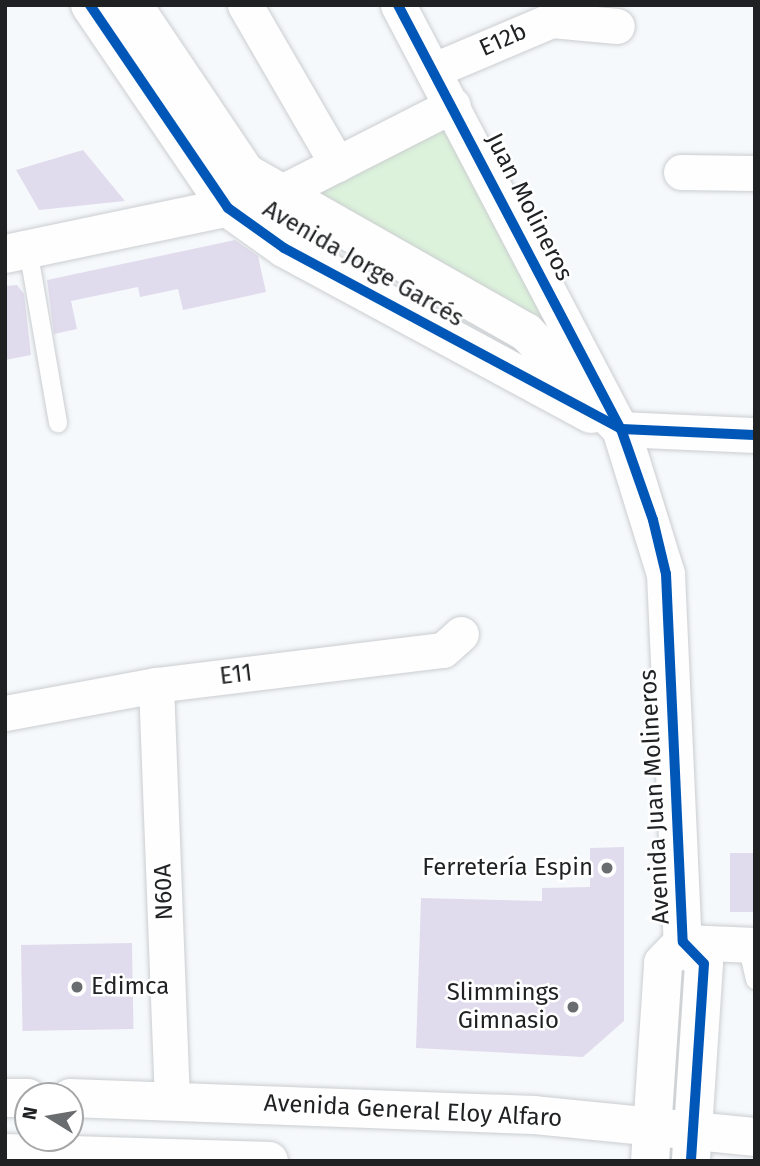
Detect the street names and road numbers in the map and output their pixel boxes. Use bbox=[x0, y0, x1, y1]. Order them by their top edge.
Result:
street label: E12b bbox=[475, 17, 531, 63]
street label: Juan Molineros bbox=[479, 128, 579, 286]
street label: Avenida Jorge Garcés bbox=[258, 195, 468, 333]
street label: E11 bbox=[218, 659, 254, 691]
street label: Avenida Juan Molineros bbox=[634, 669, 676, 925]
street label: N60A bbox=[149, 863, 179, 921]
street label: Avenida General Eloy Alfaro bbox=[263, 1089, 563, 1133]

